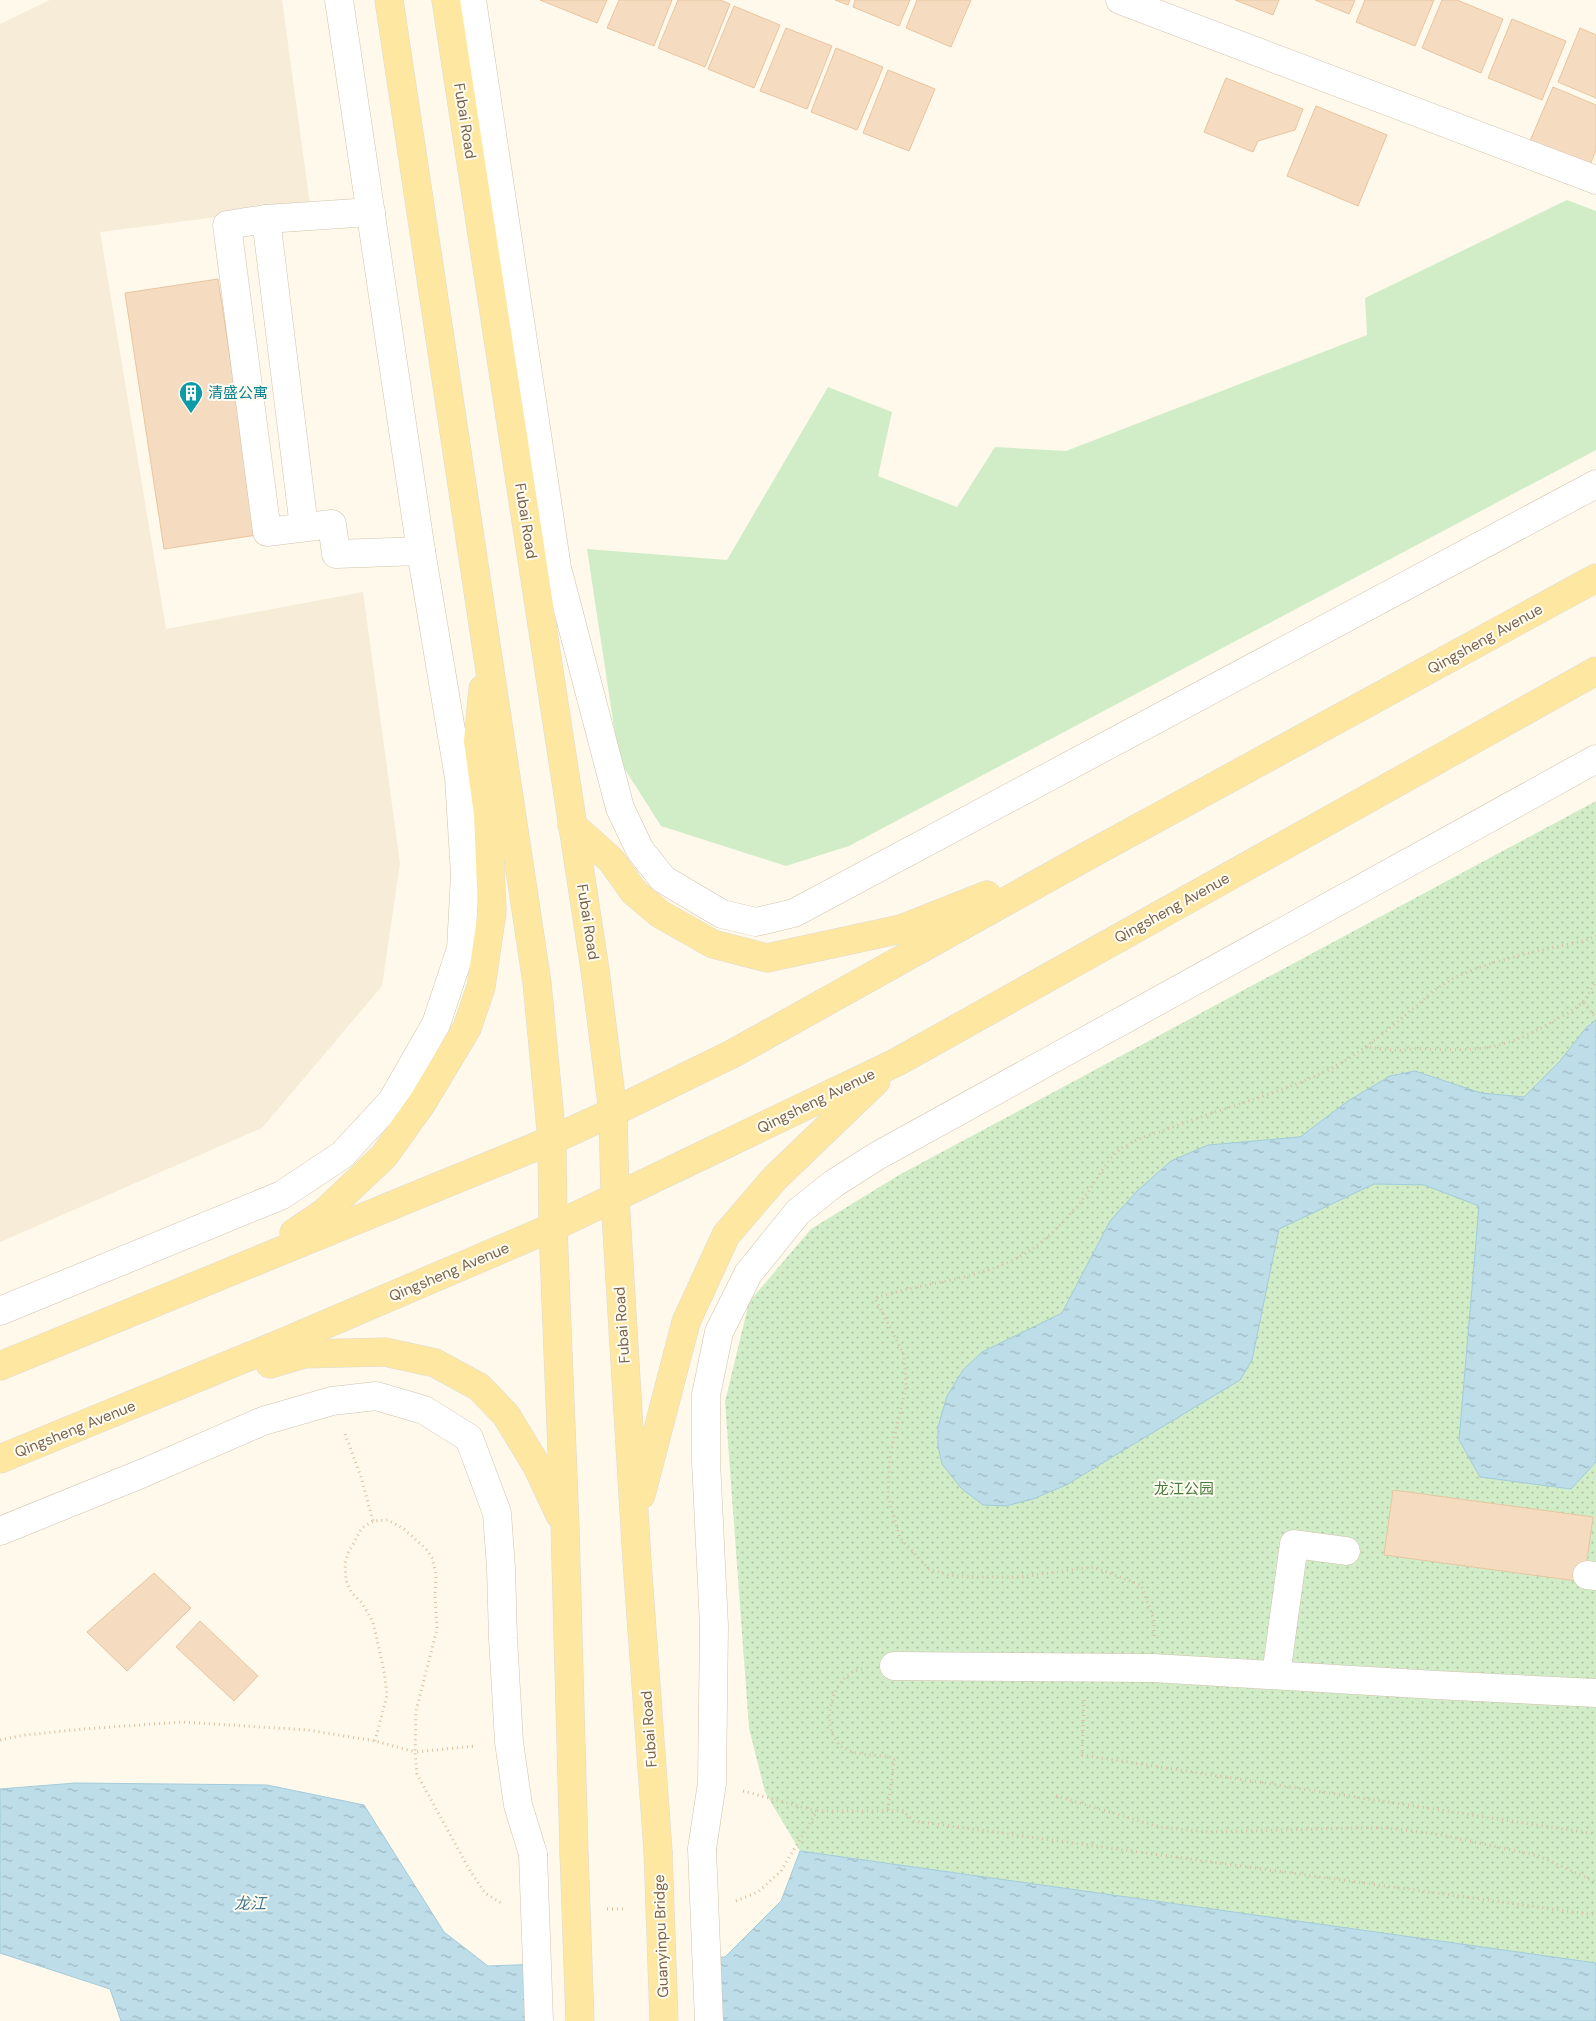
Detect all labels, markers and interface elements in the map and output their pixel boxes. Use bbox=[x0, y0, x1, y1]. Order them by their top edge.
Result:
street label: Fubai Road bbox=[449, 82, 481, 160]
building icon: 清盛公寓 bbox=[178, 380, 204, 414]
place label: 清盛公寓 bbox=[208, 383, 268, 403]
street label: Fubai Road bbox=[510, 482, 542, 560]
street label: Qingsheng Avenue bbox=[1424, 599, 1546, 679]
street label: Qingsheng Avenue bbox=[1111, 868, 1233, 948]
street label: Fubai Road bbox=[572, 883, 604, 961]
street label: Qingsheng Avenue bbox=[754, 1064, 878, 1138]
street label: Qingsheng Avenue bbox=[386, 1238, 512, 1306]
street label: Fubai Road bbox=[609, 1286, 635, 1364]
street label: Qingsheng Avenue bbox=[12, 1396, 138, 1462]
park label: 龙江公园 bbox=[1154, 1479, 1214, 1499]
street label: Fubai Road bbox=[636, 1690, 662, 1768]
street label: Guanyinpu Bridge bbox=[649, 1874, 673, 1998]
water label: 龙江 bbox=[234, 1893, 268, 1914]

